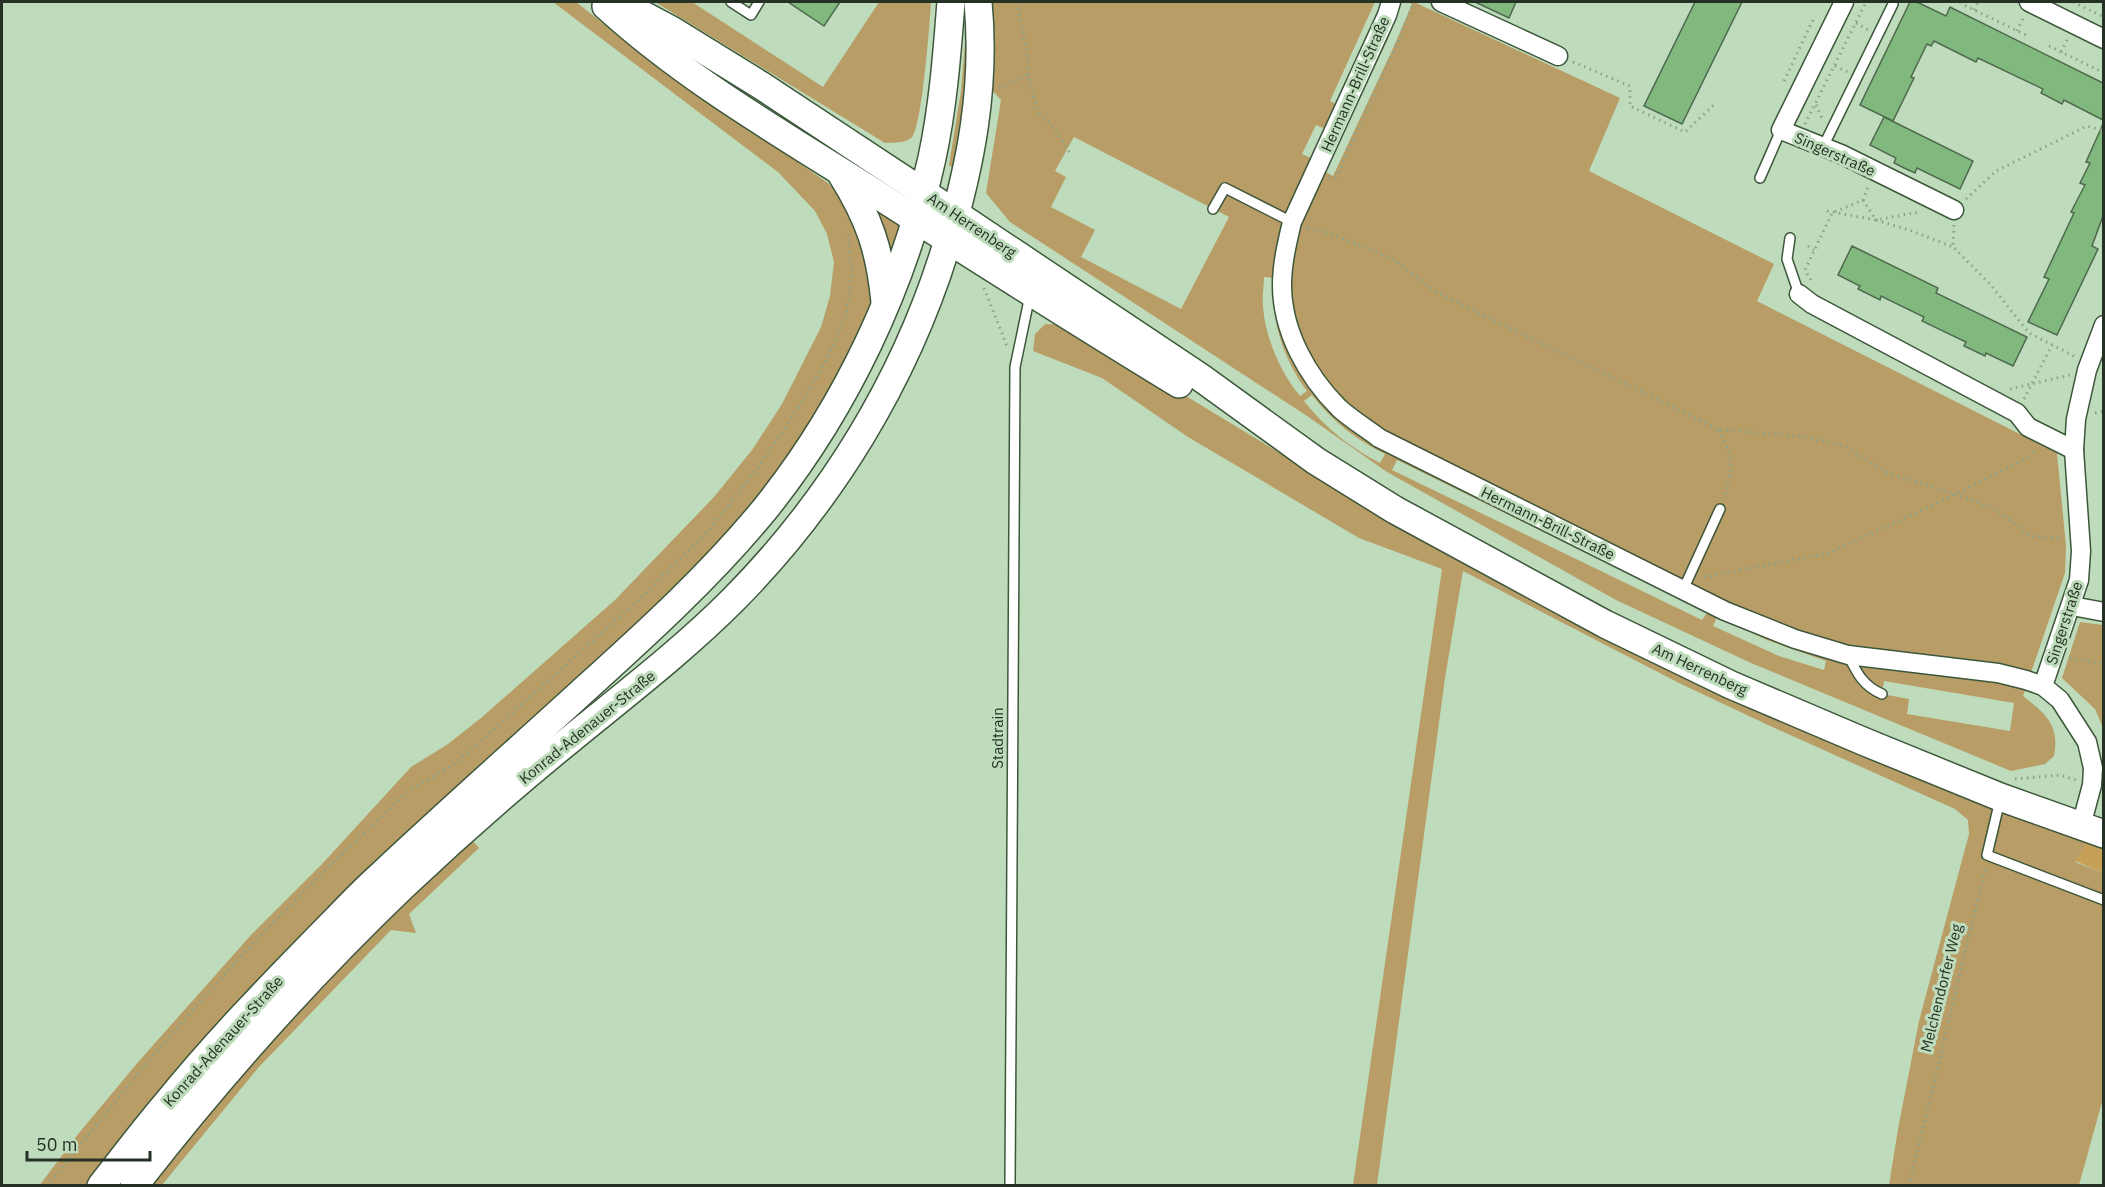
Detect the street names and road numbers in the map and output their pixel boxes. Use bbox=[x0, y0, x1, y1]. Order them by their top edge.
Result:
street label: Hermann-Brill-Straße bbox=[1317, 13, 1393, 155]
street label: Singerstraße bbox=[1792, 128, 1878, 180]
street label: Am Herrenberg bbox=[924, 188, 1020, 262]
street label: Hermann-Brill-Straße bbox=[1478, 482, 1618, 564]
street label: Singerstraße bbox=[2042, 579, 2086, 667]
street label: Am Herrenberg bbox=[1649, 639, 1751, 699]
street label: Konrad-Adenauer-Straße bbox=[515, 666, 659, 788]
street label: Stadtrain bbox=[988, 707, 1007, 769]
street label: Melchendorfer Weg bbox=[1916, 922, 1966, 1054]
street label: Konrad-Adenauer-Straße bbox=[159, 972, 287, 1110]

